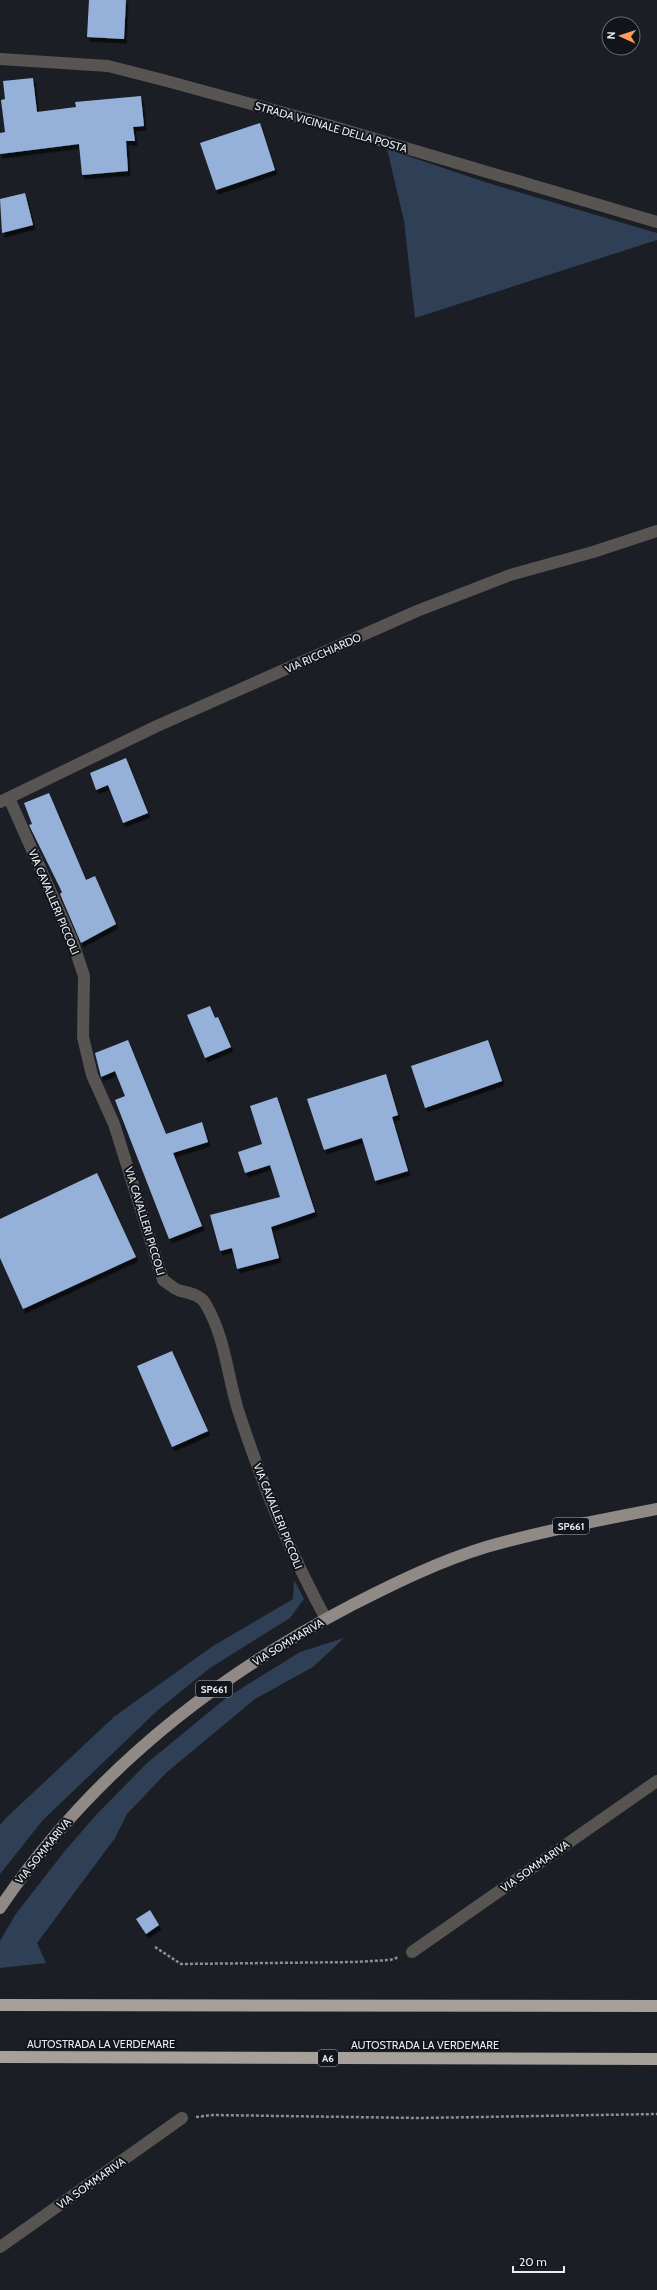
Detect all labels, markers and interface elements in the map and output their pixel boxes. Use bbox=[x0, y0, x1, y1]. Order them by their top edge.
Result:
north arrow bbox=[601, 16, 641, 56]
text: N bbox=[604, 31, 618, 40]
street label: STRADA VICINALE DELLA POSTA bbox=[253, 98, 409, 156]
street label: VIA RICCHIARDO bbox=[283, 630, 364, 676]
street label: VIA CAVALLERI PICCOLI bbox=[26, 847, 82, 957]
street label: VIA CAVALLERI PICCOLI bbox=[122, 1165, 168, 1277]
street label: VIA CAVALLERI PICCOLI bbox=[250, 1461, 306, 1571]
road number: SP661 bbox=[553, 1518, 589, 1534]
street label: VIA SOMMARIVA bbox=[250, 1615, 326, 1669]
road number: SP661 bbox=[196, 1681, 232, 1697]
street label: VIA SOMMARIVA bbox=[12, 1815, 74, 1887]
street label: VIA SOMMARIVA bbox=[498, 1837, 572, 1895]
street label: AUTOSTRADA LA VERDEMARE bbox=[27, 2037, 175, 2051]
street label: AUTOSTRADA LA VERDEMARE bbox=[351, 2038, 499, 2052]
road number: A6 bbox=[318, 2050, 338, 2066]
street label: VIA SOMMARIVA bbox=[54, 2154, 128, 2212]
scale bar bbox=[513, 2248, 564, 2274]
text: 20 m bbox=[519, 2254, 547, 2269]

